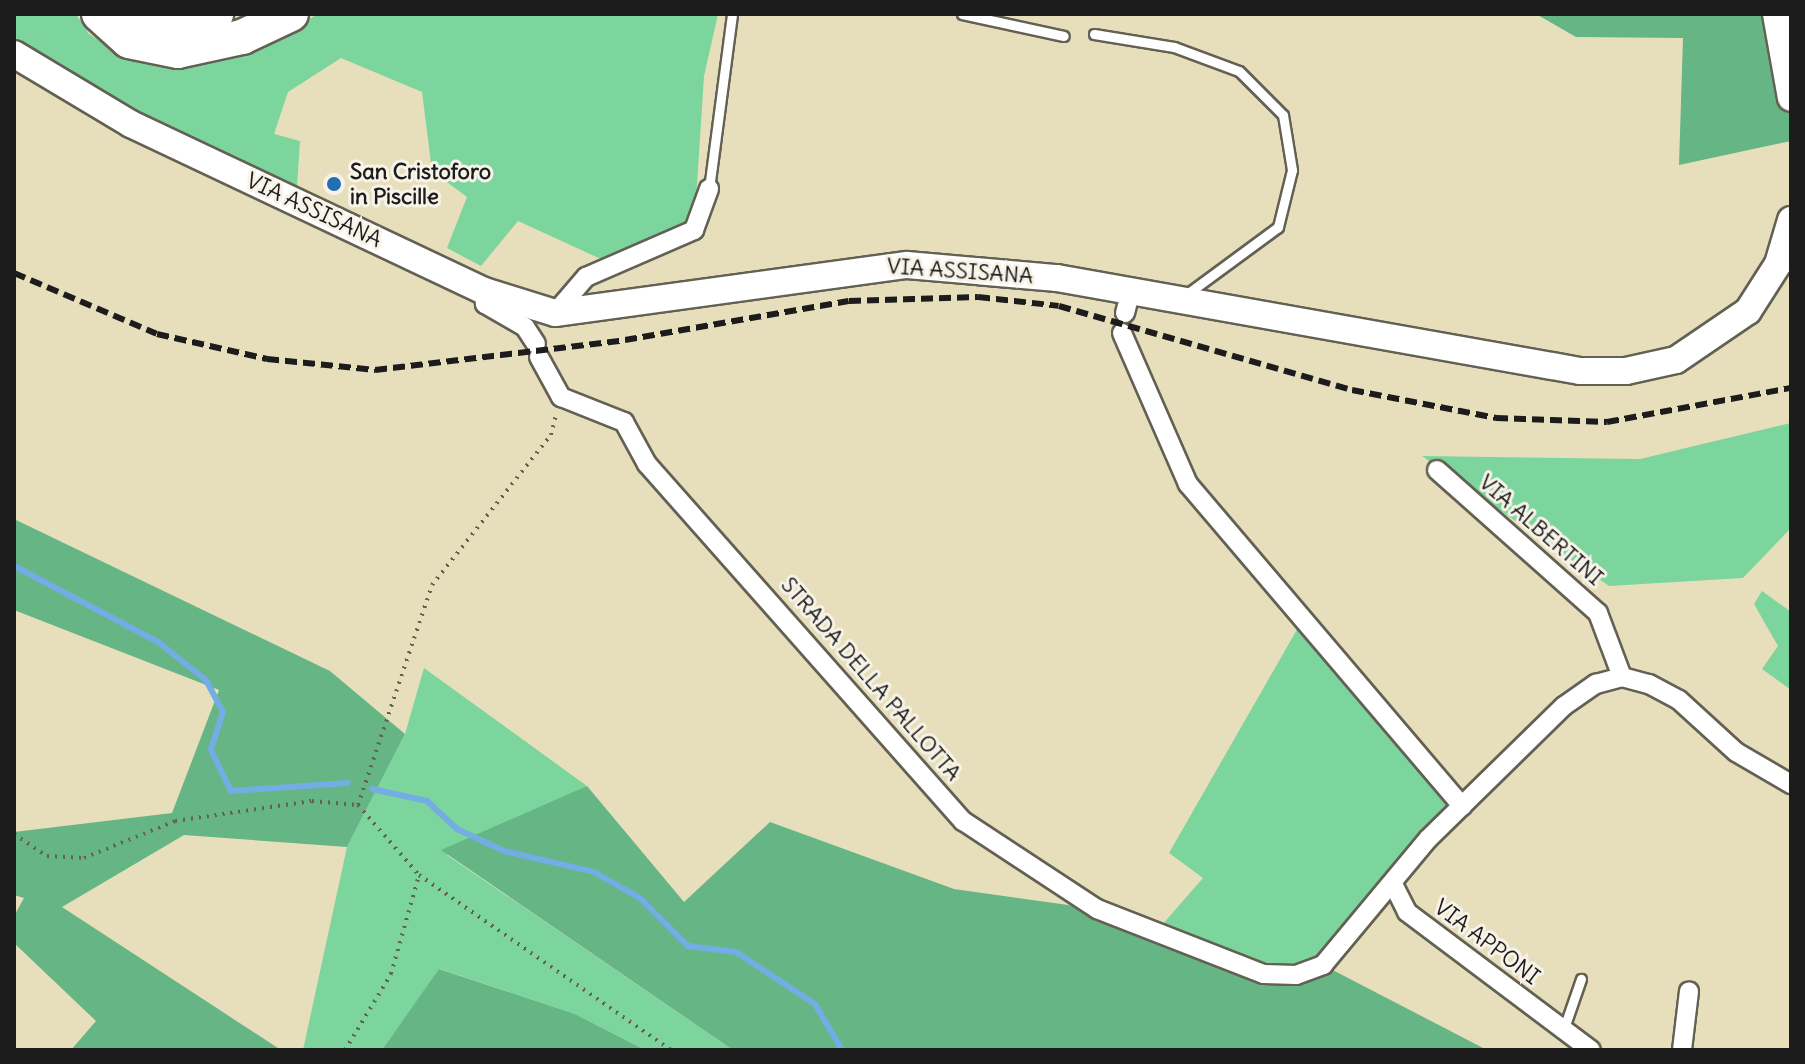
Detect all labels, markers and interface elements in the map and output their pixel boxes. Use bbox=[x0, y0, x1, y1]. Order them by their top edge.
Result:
place label: San Cristoforo in Piscille bbox=[350, 158, 491, 210]
street label: VIA ASSISANA bbox=[242, 167, 386, 253]
marker: San Cristoforo in Piscille bbox=[325, 175, 343, 193]
street label: VIA ASSISANA bbox=[886, 253, 1034, 289]
street label: VIA ALBERTINI bbox=[1474, 469, 1608, 591]
street label: STRADA DELLA PALLOTTA bbox=[775, 572, 967, 786]
street label: VIA APPONI bbox=[1429, 894, 1545, 990]

